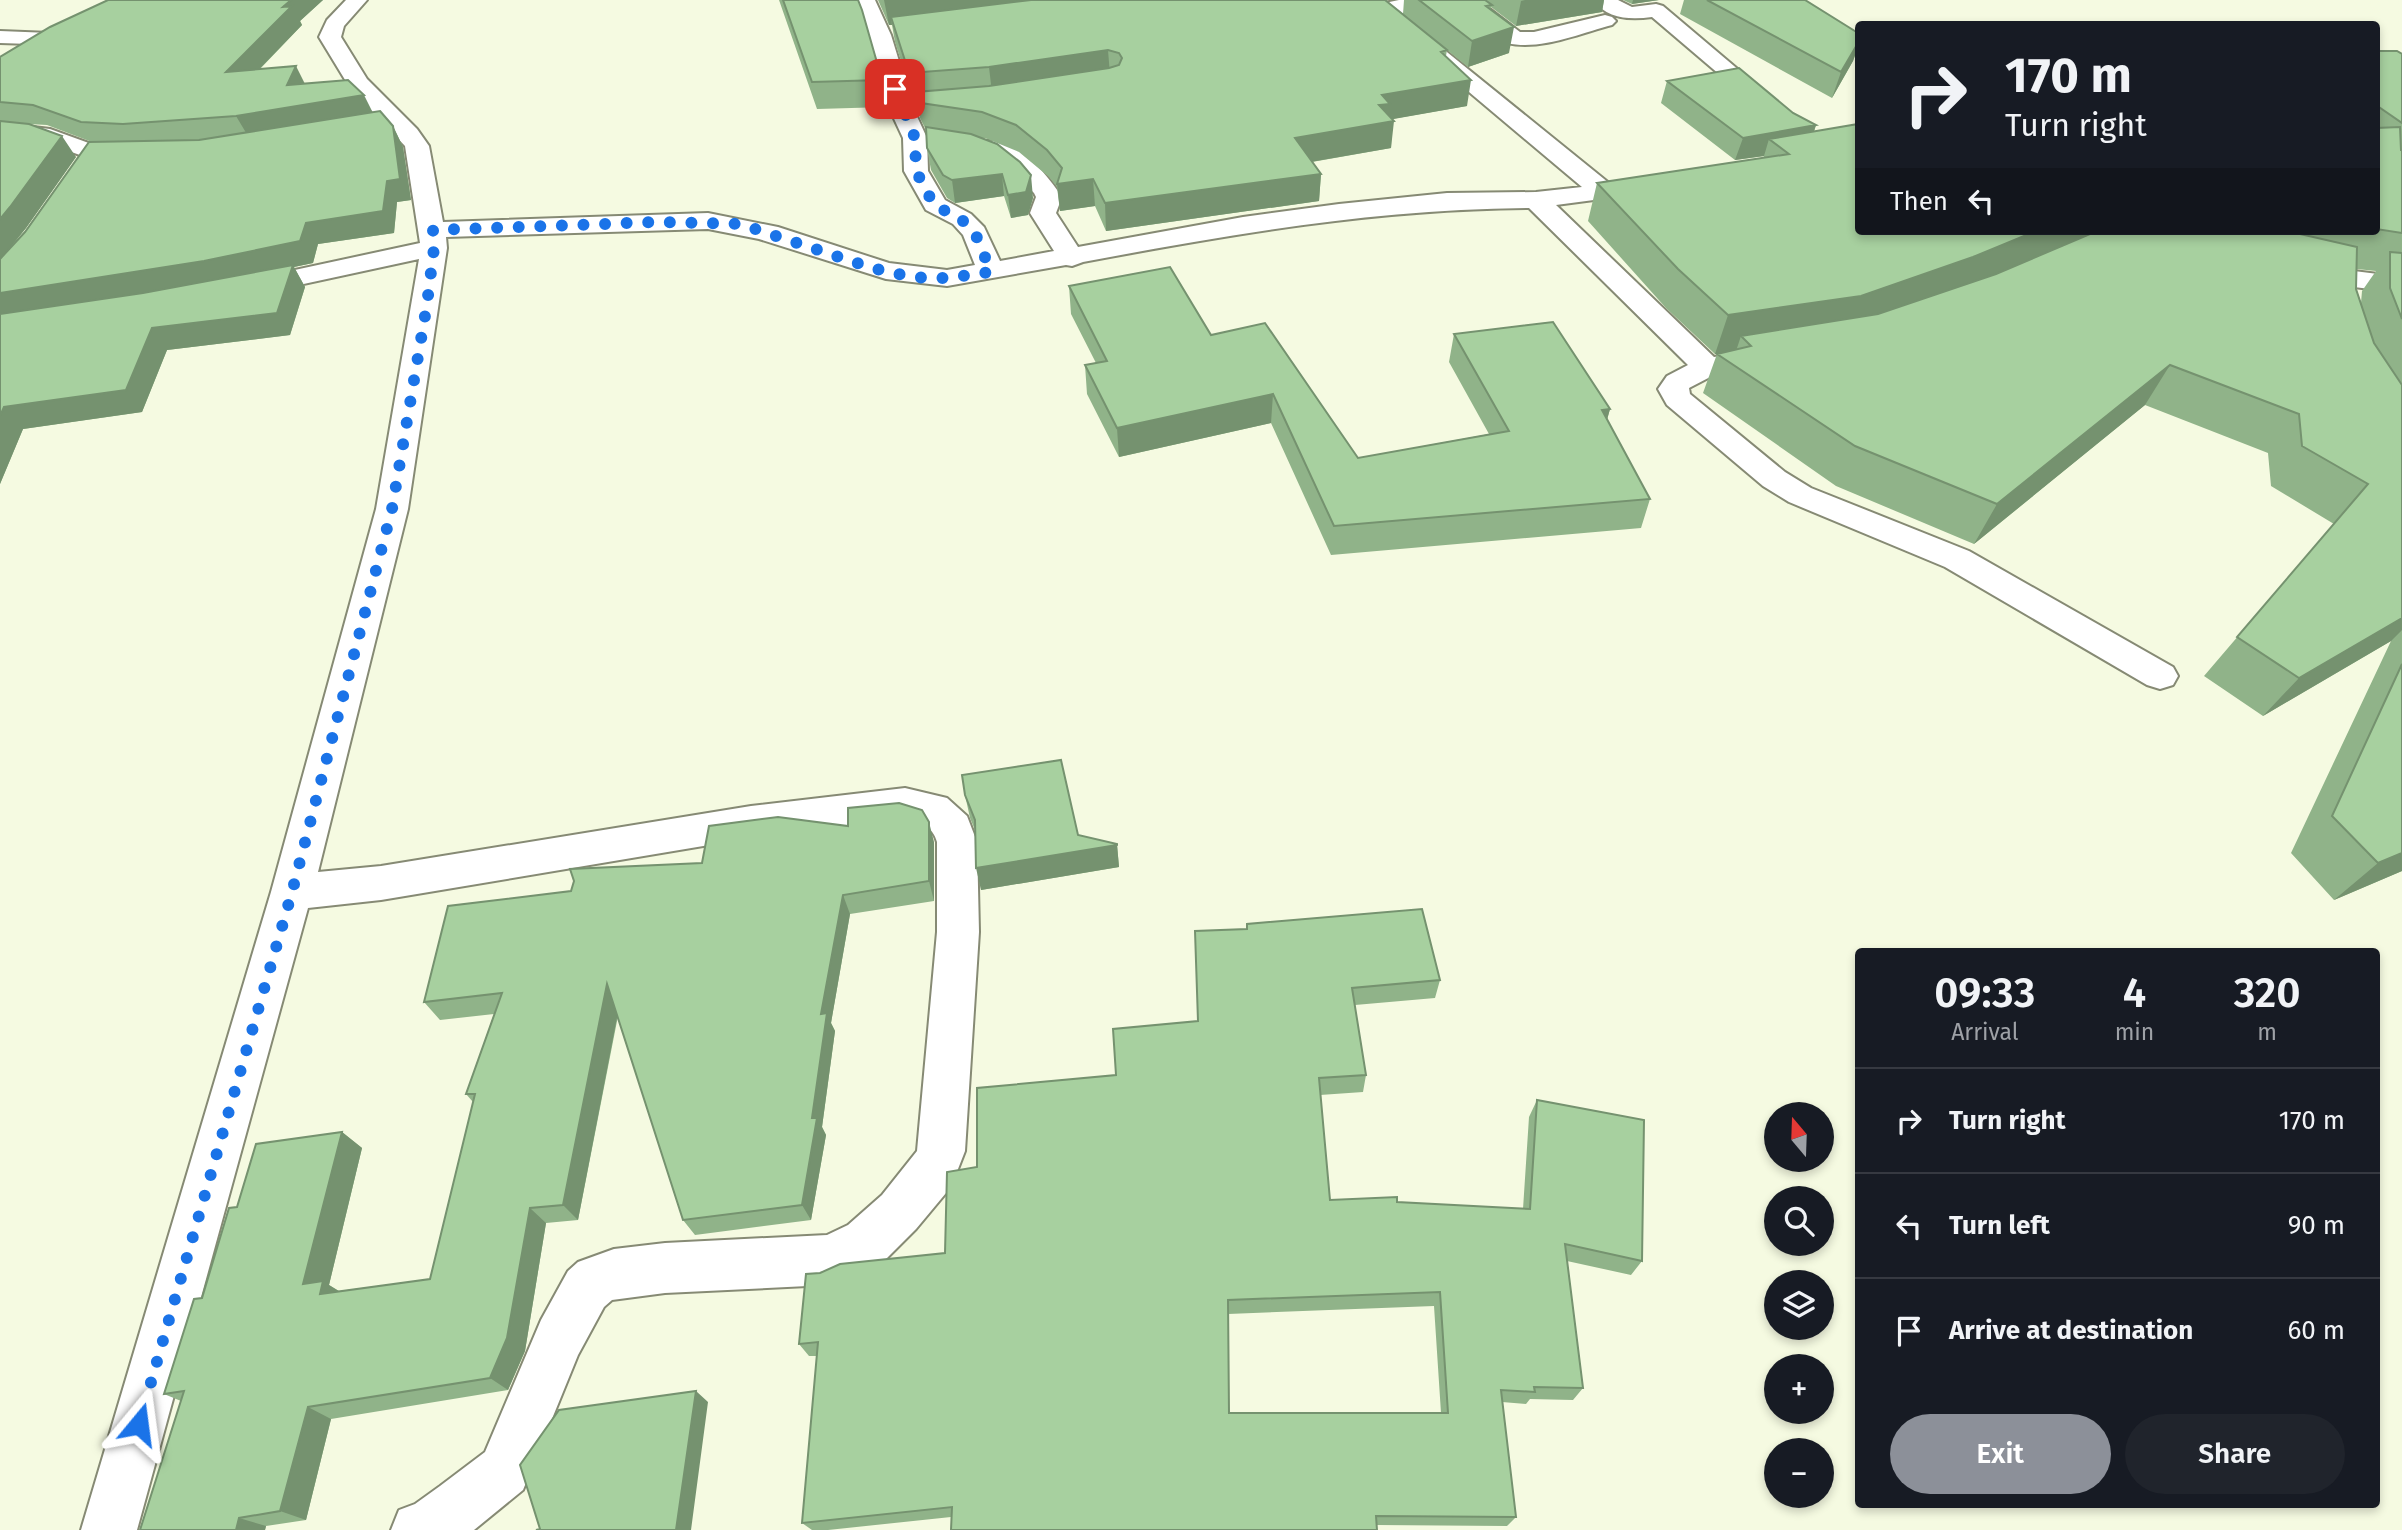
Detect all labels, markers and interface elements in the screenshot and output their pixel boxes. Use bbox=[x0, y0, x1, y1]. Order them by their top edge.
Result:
text: 170 m bbox=[2005, 46, 2132, 105]
icon: right bbox=[1890, 49, 1981, 140]
pin bbox=[865, 59, 925, 119]
icon: arrive bbox=[876, 70, 914, 108]
text: Turn right bbox=[2005, 106, 2147, 144]
icon: left bbox=[1962, 182, 2000, 220]
text: Then bbox=[1890, 186, 1948, 217]
text: 09:33 bbox=[1934, 968, 2035, 1018]
text: 4 bbox=[2123, 968, 2146, 1018]
text: 320 bbox=[2234, 968, 2301, 1018]
text: Arrival bbox=[1951, 1018, 2019, 1046]
text: min bbox=[2115, 1018, 2154, 1046]
text: m bbox=[2257, 1018, 2277, 1046]
north arrow bbox=[1764, 1102, 1834, 1172]
map controls bbox=[1764, 1102, 1834, 1508]
icon: right bbox=[1890, 1102, 1928, 1140]
text: Turn right bbox=[1949, 1105, 2066, 1136]
text: 170 m bbox=[2279, 1105, 2345, 1136]
button: search bbox=[1764, 1186, 1834, 1256]
icon: left bbox=[1890, 1207, 1928, 1245]
text: Turn left bbox=[1949, 1210, 2050, 1241]
text: 90 m bbox=[2288, 1210, 2345, 1241]
button: layers bbox=[1764, 1270, 1834, 1340]
icon: arrive bbox=[1890, 1312, 1928, 1350]
text: Arrive at destination bbox=[1949, 1315, 2193, 1346]
text: 60 m bbox=[2287, 1315, 2345, 1346]
button: + bbox=[1764, 1354, 1834, 1424]
position arrow bbox=[102, 1387, 176, 1461]
button: Exit bbox=[1890, 1414, 2111, 1494]
button: Share bbox=[2125, 1414, 2345, 1494]
button: − bbox=[1764, 1438, 1834, 1508]

